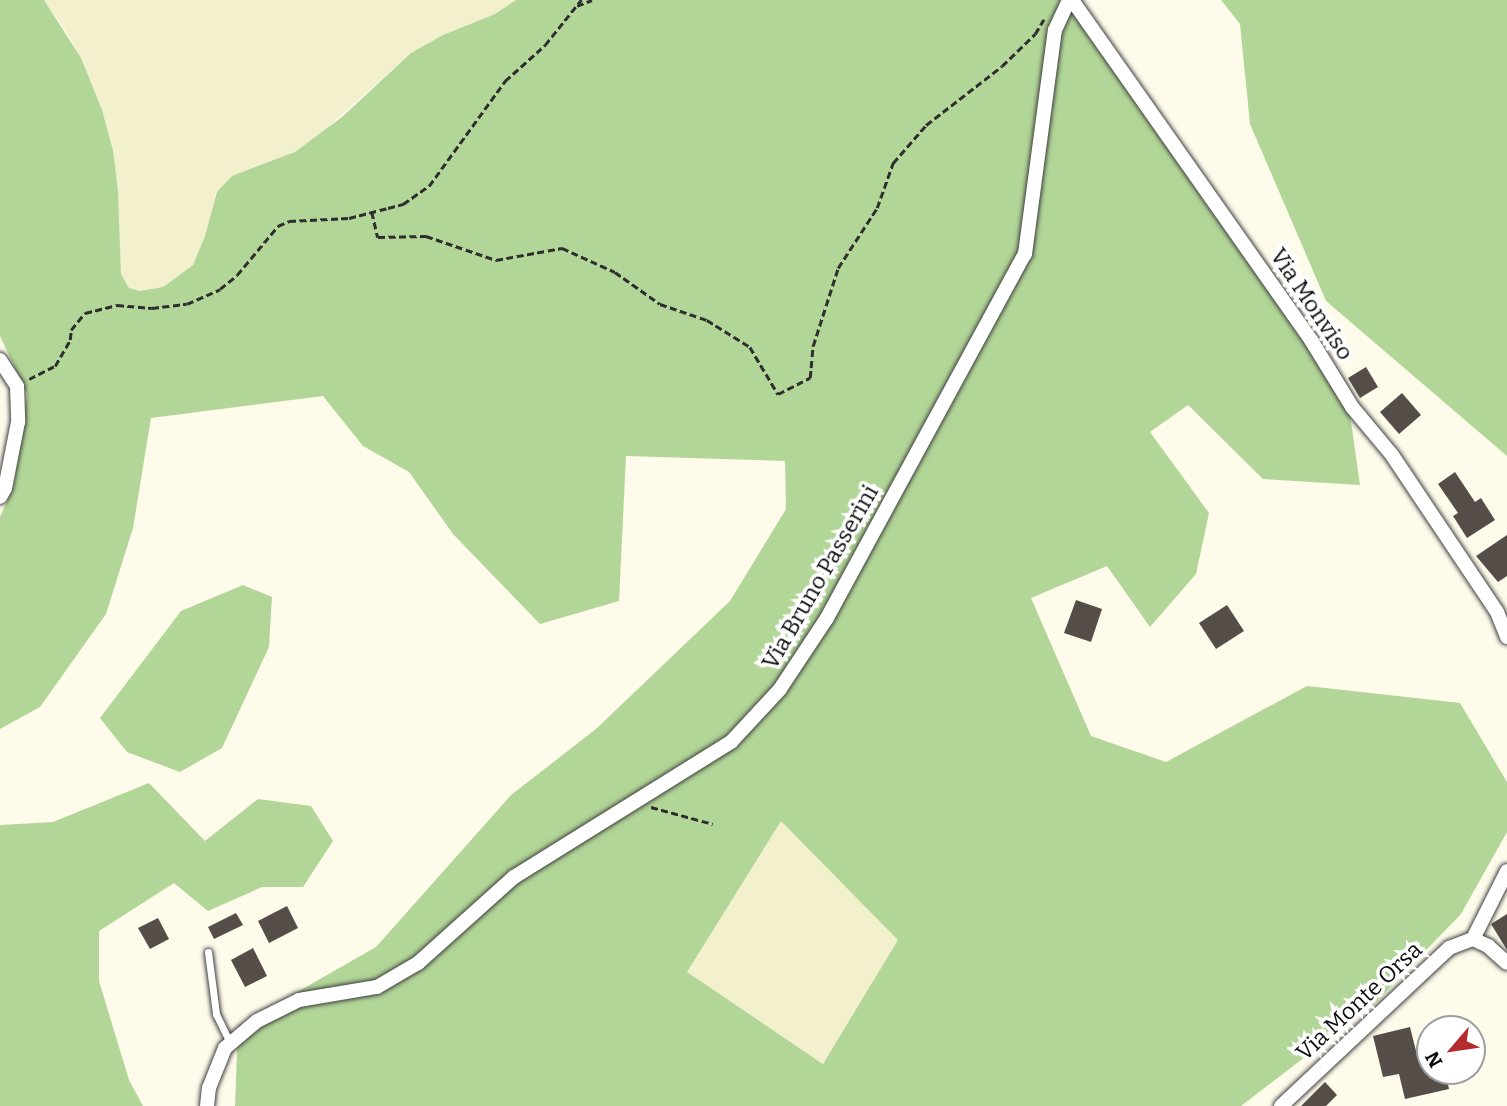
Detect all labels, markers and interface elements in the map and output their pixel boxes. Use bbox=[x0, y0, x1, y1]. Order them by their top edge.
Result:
street label: Via Monviso bbox=[1264, 243, 1360, 365]
street label: Via Bruno Passerini bbox=[756, 480, 884, 674]
street label: Via Monte Orsa bbox=[1290, 936, 1428, 1066]
north arrow bbox=[1416, 1015, 1486, 1085]
text: N bbox=[1420, 1047, 1448, 1071]

